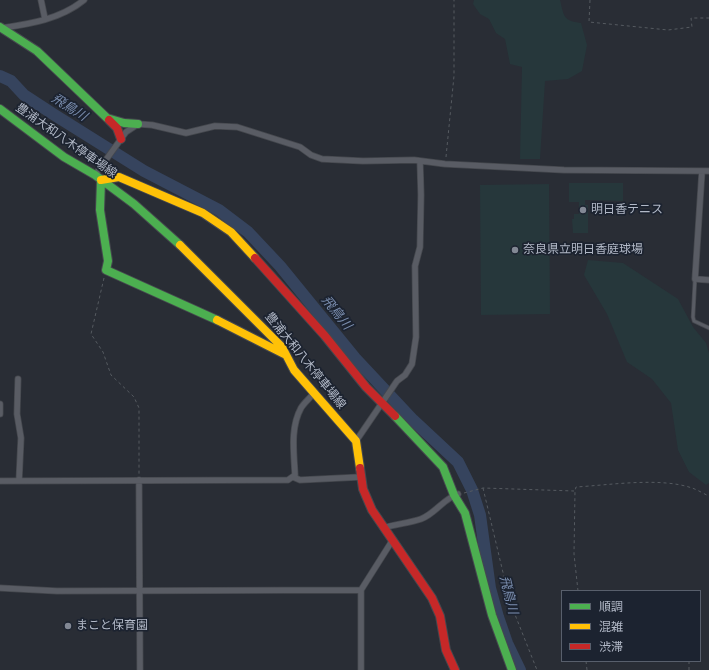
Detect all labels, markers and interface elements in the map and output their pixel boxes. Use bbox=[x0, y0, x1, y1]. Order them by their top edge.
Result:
water label: 飛鳥川 bbox=[48, 91, 90, 125]
street label: 豊浦大和八木停車場線 bbox=[13, 101, 119, 181]
place label: 明日香テニス bbox=[591, 203, 663, 217]
marker: 明日香テニス bbox=[578, 205, 588, 215]
place label: 奈良県立明日香庭球場 bbox=[523, 243, 643, 257]
marker: 奈良県立明日香庭球場 bbox=[510, 245, 520, 255]
water label: 飛鳥川 bbox=[318, 293, 354, 333]
street label: 豊浦大和八木停車場線 bbox=[262, 310, 348, 412]
water label: 飛鳥川 bbox=[496, 574, 520, 616]
legend bbox=[561, 590, 701, 662]
text: 順調 bbox=[599, 600, 623, 615]
place label: まこと保育園 bbox=[76, 619, 148, 633]
text: 混雑 bbox=[599, 620, 623, 635]
marker: まこと保育園 bbox=[63, 621, 73, 631]
text: 渋滞 bbox=[599, 640, 623, 655]

